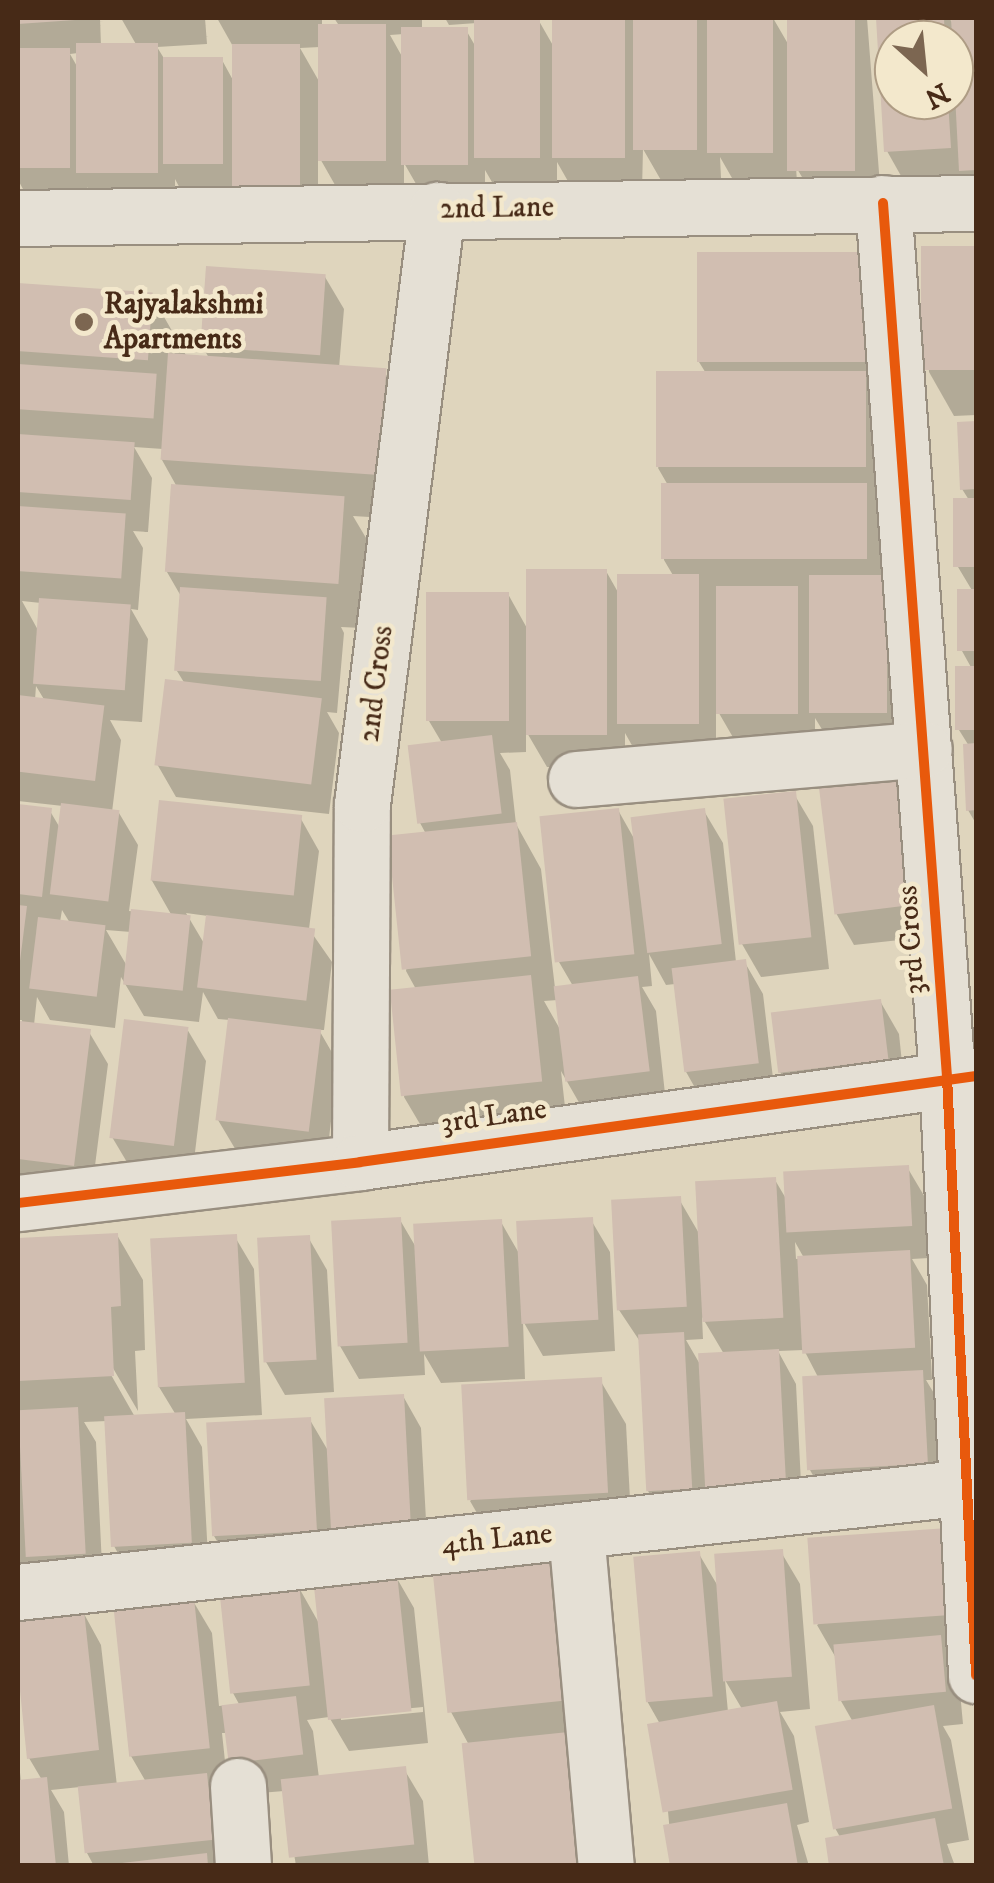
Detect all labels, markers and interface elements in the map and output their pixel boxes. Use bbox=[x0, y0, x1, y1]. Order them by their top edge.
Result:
north arrow bbox=[874, 20, 974, 120]
text: N bbox=[919, 75, 955, 116]
street label: 2nd Lane bbox=[440, 190, 554, 228]
place label: Rajyalakshmi Apartments bbox=[104, 287, 264, 358]
marker: Rajyalakshmi Apartments bbox=[73, 311, 95, 333]
street label: 2nd Cross bbox=[352, 624, 402, 744]
street label: 3rd Cross bbox=[890, 884, 934, 996]
street label: 3rd Lane bbox=[439, 1092, 549, 1142]
street label: 4th Lane bbox=[440, 1516, 554, 1564]

